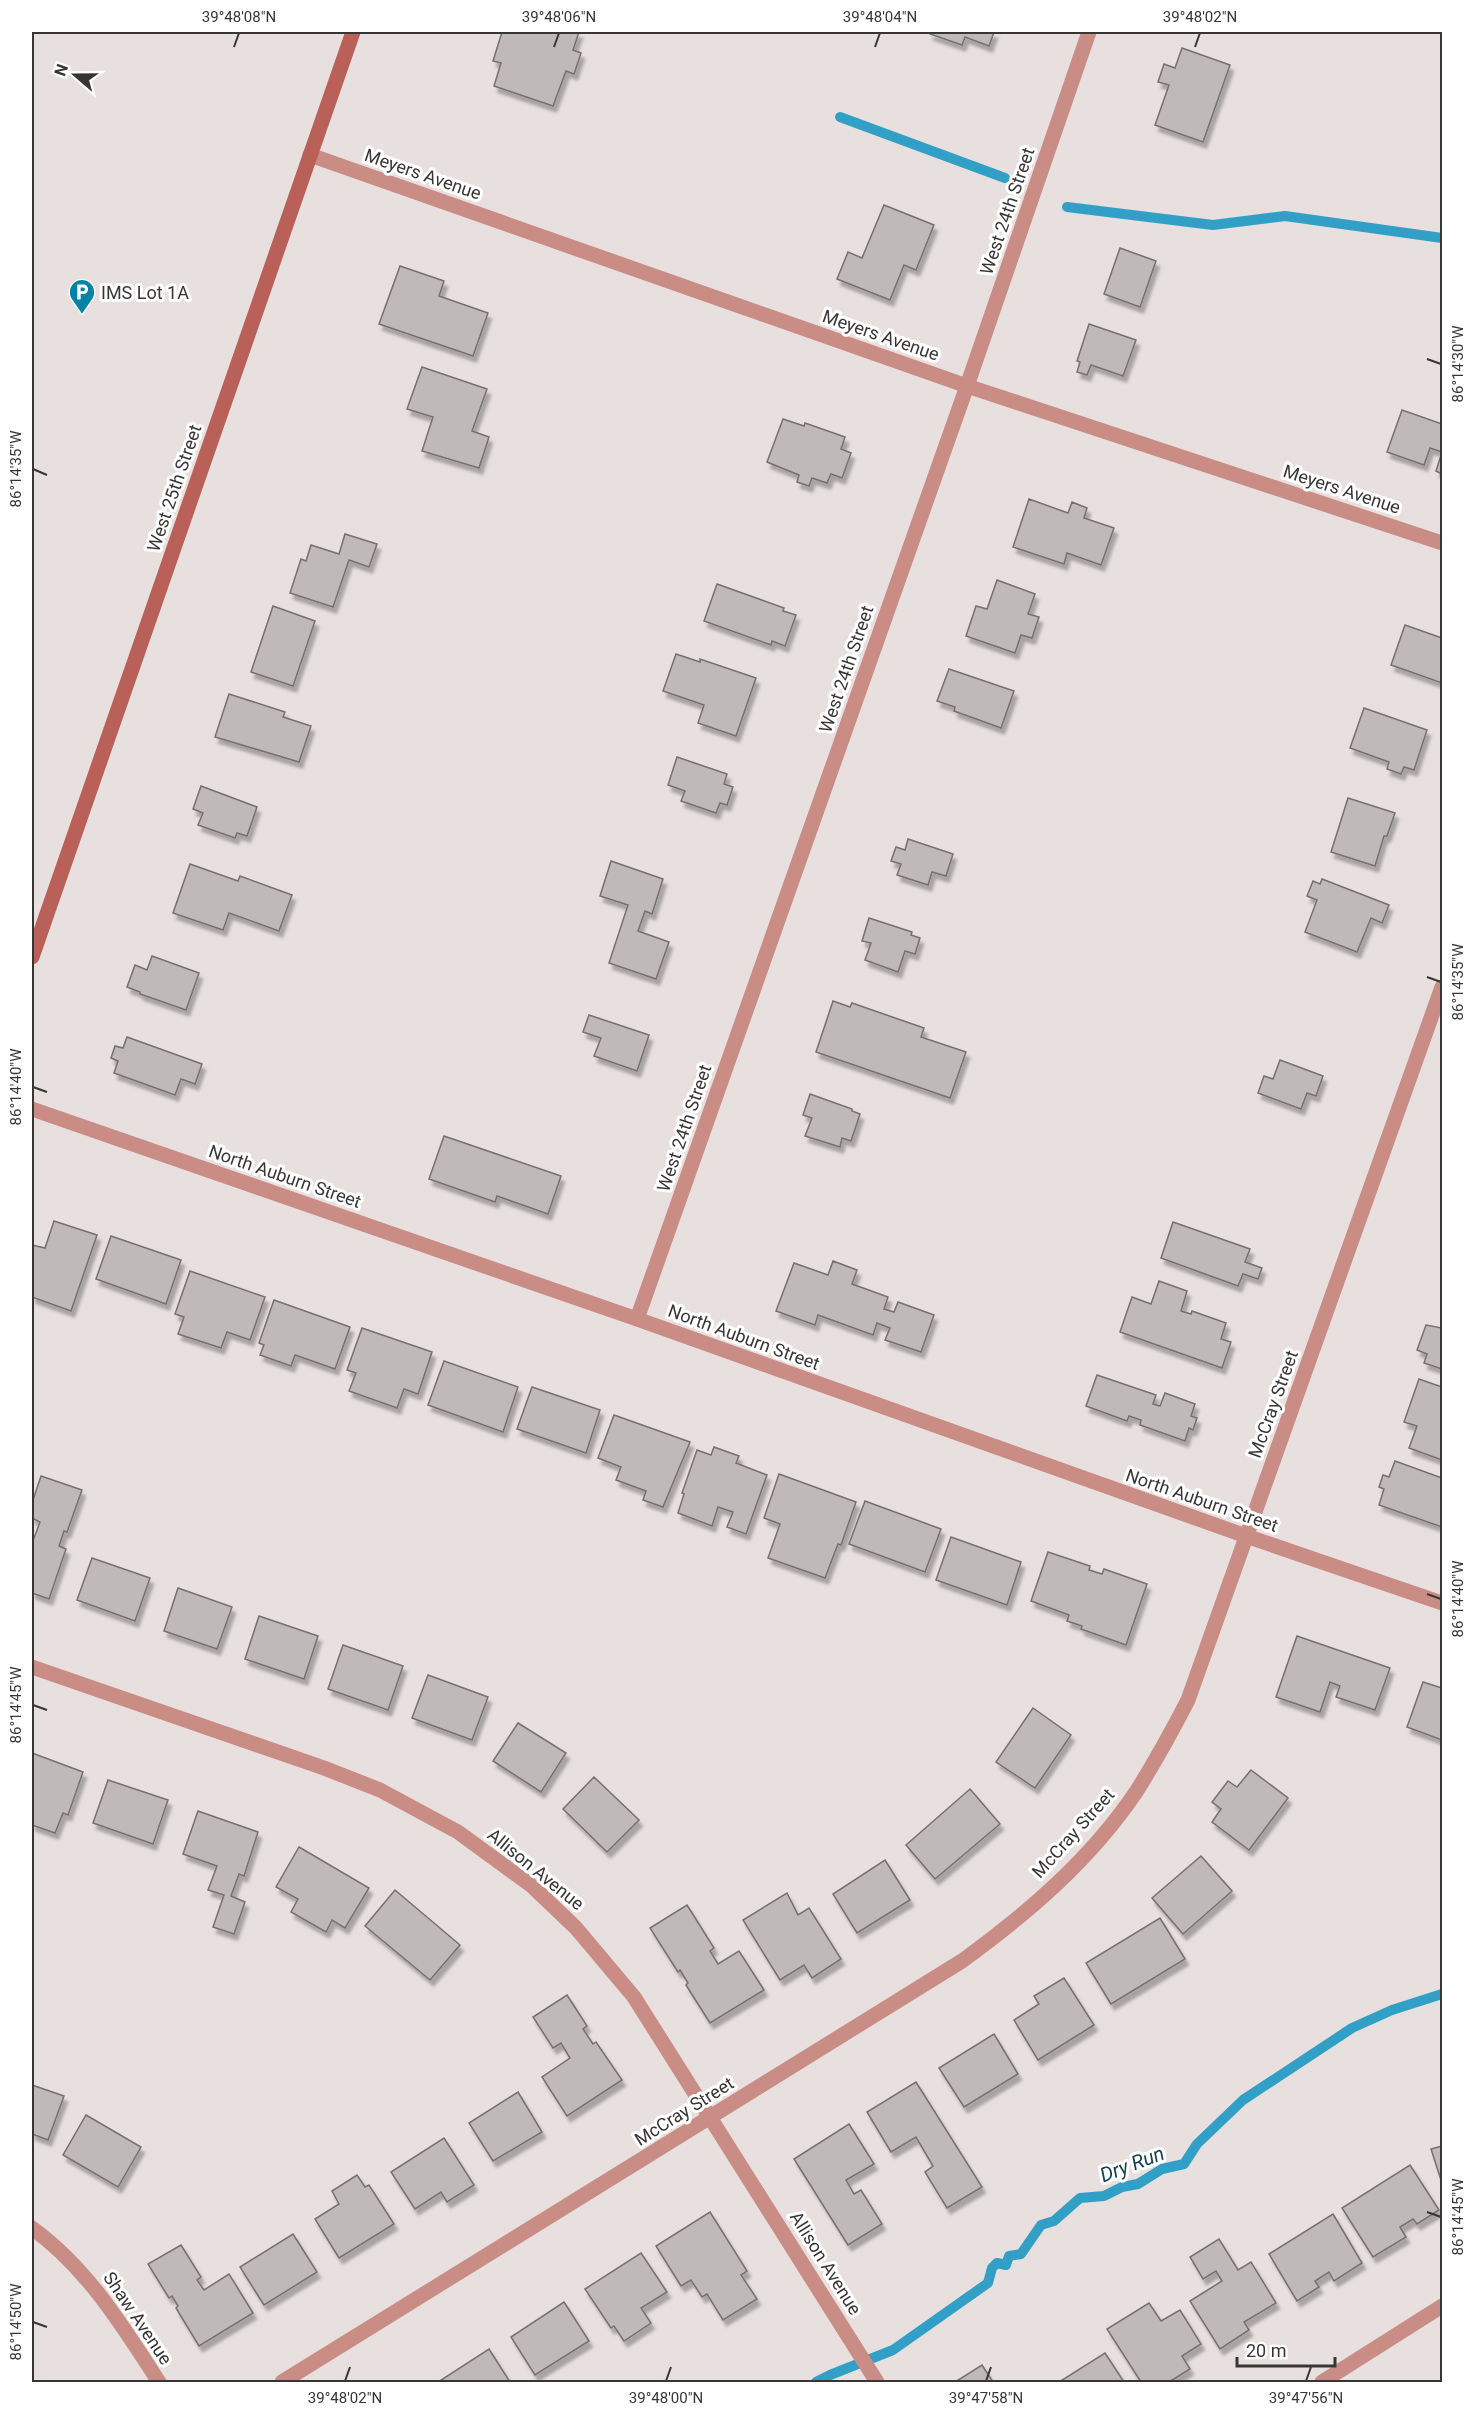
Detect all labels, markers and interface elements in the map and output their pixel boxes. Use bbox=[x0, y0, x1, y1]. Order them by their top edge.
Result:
text: 39°48'08"N bbox=[202, 8, 276, 26]
text: 39°48'06"N bbox=[522, 8, 596, 26]
text: 39°48'04"N bbox=[843, 8, 917, 26]
text: 39°48'02"N bbox=[1163, 8, 1237, 26]
north arrow bbox=[45, 45, 105, 105]
text: N bbox=[51, 61, 72, 79]
street label: Meyers Avenue bbox=[362, 144, 484, 204]
street label: West 24th Street bbox=[975, 145, 1039, 277]
parking icon: IMS Lot 1A bbox=[67, 277, 97, 315]
place label: IMS Lot 1A bbox=[101, 282, 189, 303]
street label: Meyers Avenue bbox=[820, 305, 942, 365]
text: 86°14'30"W bbox=[1449, 326, 1467, 402]
street label: West 25th Street bbox=[142, 422, 206, 554]
text: 86°14'35"W bbox=[7, 431, 25, 507]
street label: Meyers Avenue bbox=[1281, 460, 1403, 518]
street label: West 24th Street bbox=[814, 603, 878, 735]
text: 86°14'35"W bbox=[1449, 944, 1467, 1020]
text: 86°14'40"W bbox=[7, 1049, 25, 1125]
street label: West 24th Street bbox=[652, 1062, 716, 1194]
street label: North Auburn Street bbox=[206, 1140, 364, 1212]
street label: North Auburn Street bbox=[665, 1300, 823, 1374]
street label: McCray Street bbox=[1244, 1347, 1302, 1461]
street label: North Auburn Street bbox=[1123, 1464, 1281, 1536]
text: 86°14'40"W bbox=[1449, 1561, 1467, 1637]
text: 86°14'45"W bbox=[7, 1667, 25, 1743]
street label: McCray Street bbox=[1027, 1784, 1119, 1882]
street label: Allison Avenue bbox=[484, 1824, 588, 1914]
street label: McCray Street bbox=[631, 2072, 737, 2150]
water label: Dry Run bbox=[1096, 2141, 1168, 2187]
text: 86°14'45"W bbox=[1449, 2179, 1467, 2255]
street label: Allison Avenue bbox=[786, 2208, 866, 2318]
street label: Shaw Avenue bbox=[99, 2268, 177, 2368]
text: 86°14'50"W bbox=[7, 2284, 25, 2360]
scale bar bbox=[1237, 2330, 1334, 2368]
text: 20 m bbox=[1246, 2340, 1286, 2361]
text: 39°48'02"N bbox=[308, 2389, 382, 2407]
text: 39°48'00"N bbox=[629, 2389, 703, 2407]
text: 39°47'58"N bbox=[949, 2389, 1023, 2407]
text: 39°47'56"N bbox=[1269, 2389, 1343, 2407]

